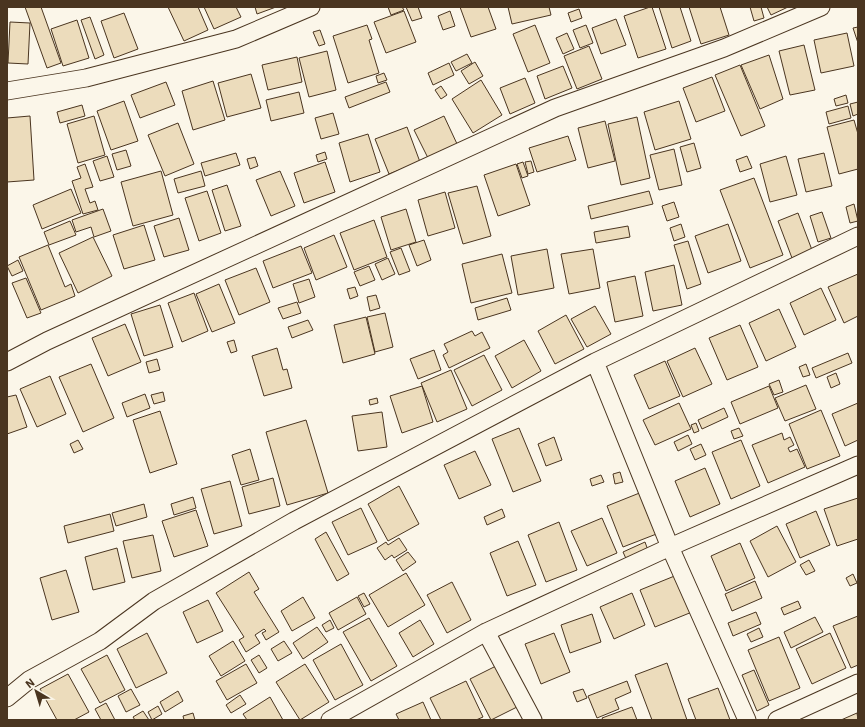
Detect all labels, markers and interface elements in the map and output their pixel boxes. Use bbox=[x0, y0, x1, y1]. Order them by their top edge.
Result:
north arrow bbox=[16, 671, 56, 711]
text: N bbox=[22, 675, 37, 691]

